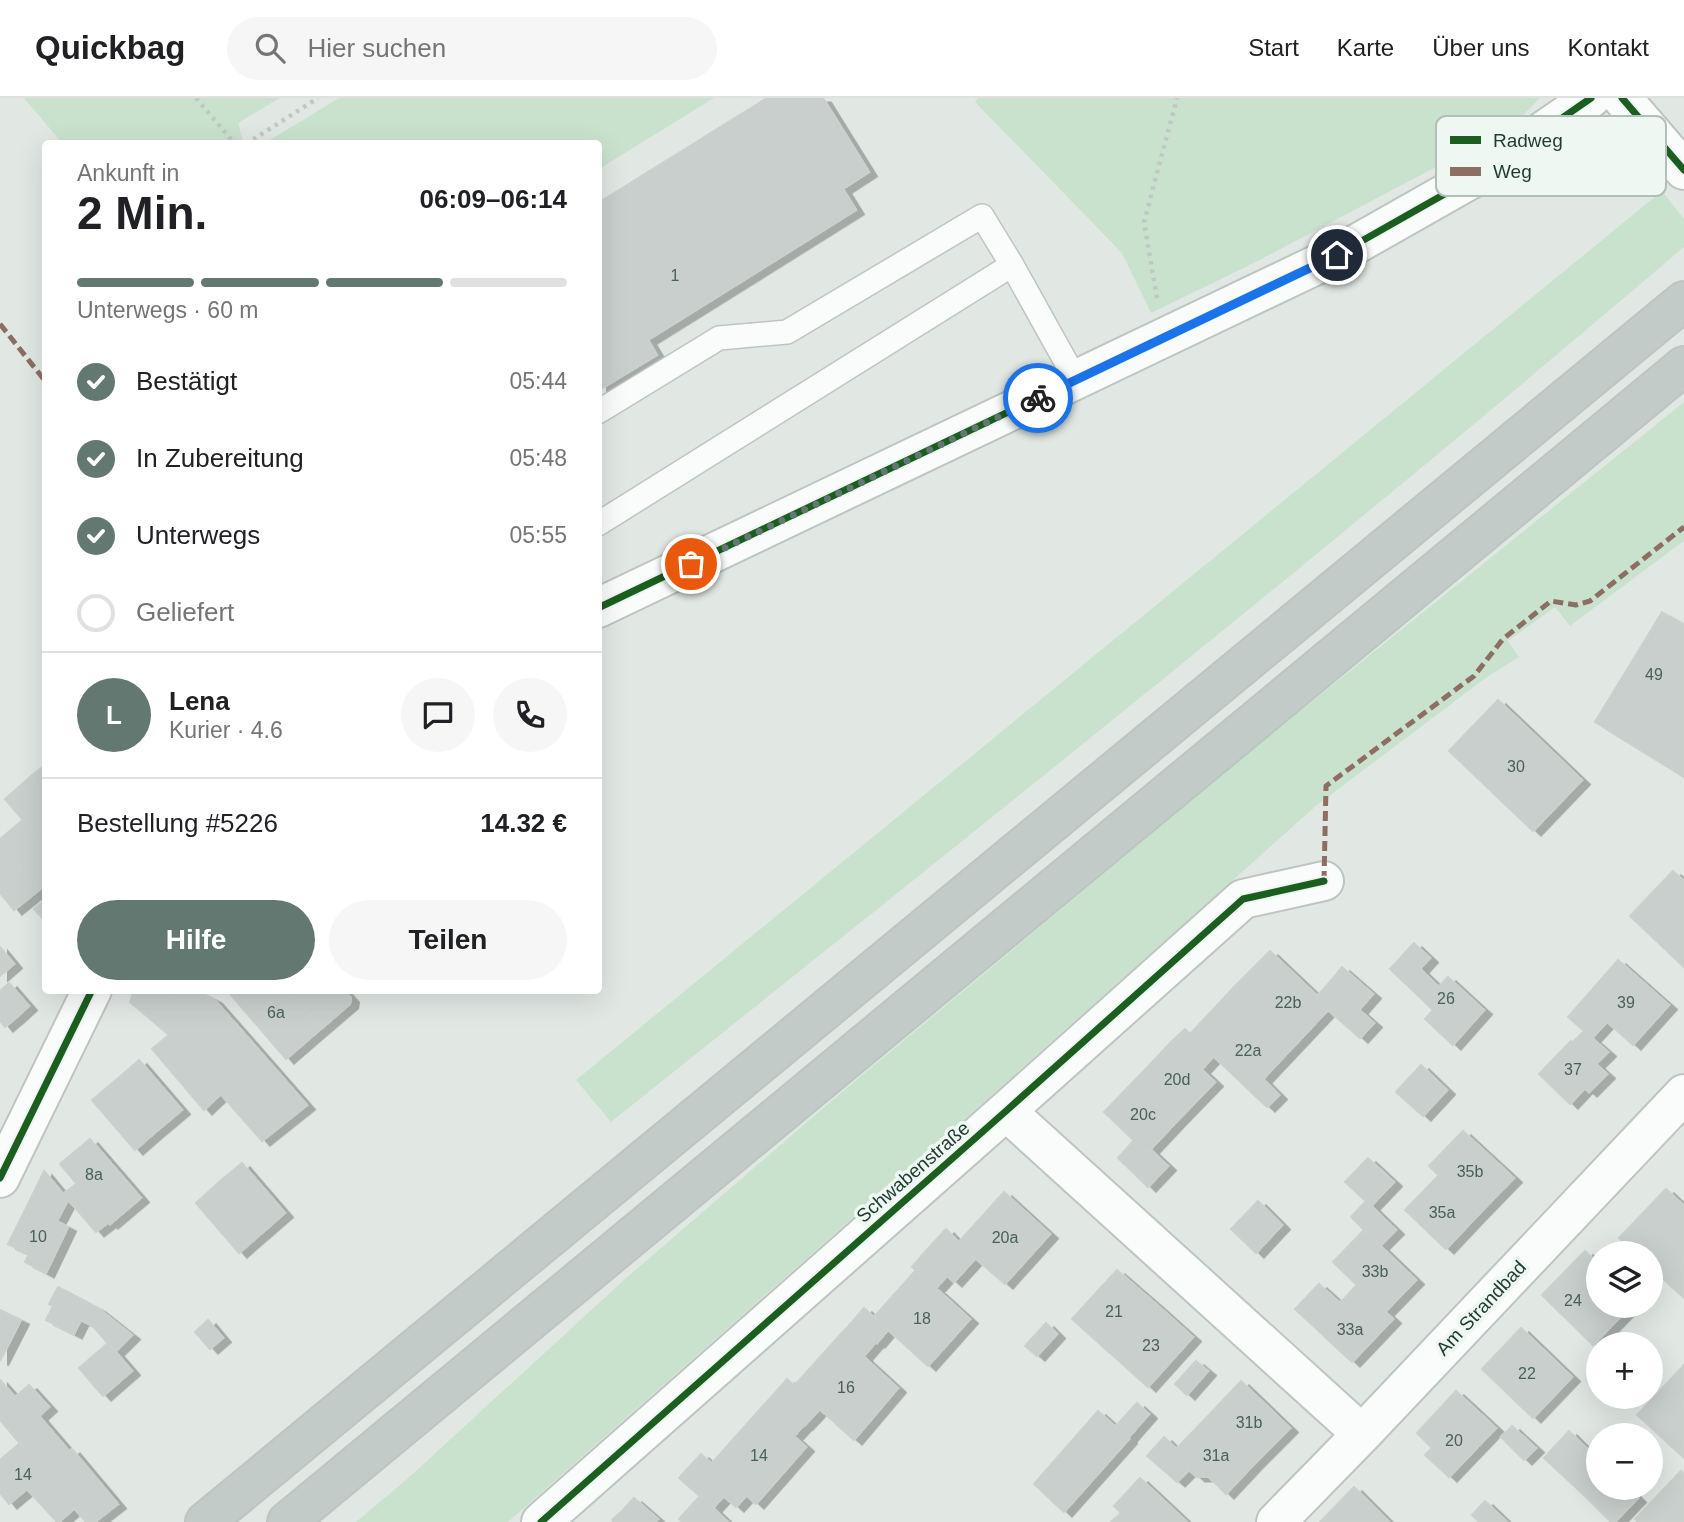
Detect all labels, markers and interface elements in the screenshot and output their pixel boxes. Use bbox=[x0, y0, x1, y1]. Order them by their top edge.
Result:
search box bbox=[227, 17, 717, 80]
text: Quickbag bbox=[35, 29, 185, 66]
icon: search bbox=[251, 29, 289, 67]
text: Hier suchen bbox=[307, 33, 446, 63]
text: Start bbox=[1248, 34, 1299, 61]
text: Karte bbox=[1337, 34, 1394, 61]
text: Über uns bbox=[1432, 34, 1530, 61]
text: Kontakt bbox=[1568, 34, 1649, 61]
legend bbox=[1436, 116, 1666, 196]
text: Radweg bbox=[1493, 130, 1563, 151]
text: Ankunft in bbox=[77, 160, 179, 186]
text: Weg bbox=[1493, 161, 1532, 182]
text: 06:09–06:14 bbox=[420, 184, 567, 214]
text: 2 Min. bbox=[77, 187, 207, 239]
pin bbox=[1307, 225, 1367, 285]
icon: home bbox=[1318, 236, 1356, 274]
house number: 1 bbox=[671, 267, 680, 284]
text: Unterwegs · 60 m bbox=[77, 297, 259, 323]
icon: check bbox=[77, 363, 115, 401]
courier bbox=[1003, 363, 1073, 433]
text: Bestätigt bbox=[136, 366, 237, 396]
text: 05:44 bbox=[509, 368, 567, 394]
icon: bike bbox=[1019, 379, 1057, 417]
icon: check bbox=[77, 440, 115, 478]
text: In Zubereitung bbox=[136, 443, 304, 473]
text: 05:48 bbox=[509, 445, 567, 471]
icon: check bbox=[77, 517, 115, 555]
text: Unterwegs bbox=[136, 520, 260, 550]
text: 05:55 bbox=[509, 522, 567, 548]
pin bbox=[661, 534, 721, 594]
icon: bag bbox=[672, 545, 710, 583]
text: Geliefert bbox=[136, 597, 234, 627]
house number: 49 bbox=[1645, 666, 1663, 683]
button: chat bbox=[401, 678, 475, 752]
button: phone bbox=[493, 678, 567, 752]
text: Lena bbox=[169, 686, 230, 716]
text: L bbox=[106, 700, 122, 730]
text: Kurier · 4.6 bbox=[169, 717, 283, 743]
house number: 30 bbox=[1507, 758, 1525, 775]
text: Bestellung #5226 bbox=[77, 808, 278, 838]
text: 14.32 € bbox=[480, 808, 567, 838]
button: Hilfe bbox=[77, 900, 315, 980]
button: Teilen bbox=[329, 900, 567, 980]
house number: 26 bbox=[1437, 990, 1455, 1007]
house number: 22b bbox=[1275, 994, 1301, 1011]
house number: 39 bbox=[1617, 994, 1635, 1011]
house number: 6a bbox=[267, 1004, 285, 1021]
house number: 22a bbox=[1235, 1042, 1261, 1059]
house number: 37 bbox=[1564, 1061, 1582, 1078]
house number: 20d bbox=[1164, 1071, 1190, 1088]
house number: 20c bbox=[1130, 1106, 1156, 1123]
street label: Schwabenstraße bbox=[852, 1117, 974, 1227]
house number: 35b bbox=[1457, 1163, 1483, 1180]
house number: 8a bbox=[85, 1166, 103, 1183]
house number: 35a bbox=[1429, 1204, 1455, 1221]
house number: 10 bbox=[29, 1228, 47, 1245]
house number: 20a bbox=[992, 1229, 1018, 1246]
map controls bbox=[1586, 1241, 1663, 1500]
button: layers bbox=[1586, 1241, 1663, 1318]
street label: Am Strandbad bbox=[1432, 1256, 1530, 1360]
house number: 33b bbox=[1362, 1263, 1388, 1280]
house number: 24 bbox=[1564, 1292, 1582, 1309]
house number: 21 bbox=[1105, 1303, 1123, 1320]
house number: 18 bbox=[913, 1310, 931, 1327]
house number: 33a bbox=[1337, 1321, 1363, 1338]
button: + bbox=[1586, 1332, 1663, 1409]
house number: 23 bbox=[1142, 1337, 1160, 1354]
house number: 22 bbox=[1518, 1365, 1536, 1382]
house number: 16 bbox=[837, 1379, 855, 1396]
house number: 31b bbox=[1236, 1414, 1262, 1431]
button: − bbox=[1586, 1423, 1663, 1500]
house number: 20 bbox=[1445, 1432, 1463, 1449]
house number: 14 bbox=[750, 1447, 768, 1464]
house number: 31a bbox=[1203, 1447, 1229, 1464]
house number: 14 bbox=[14, 1466, 32, 1483]

